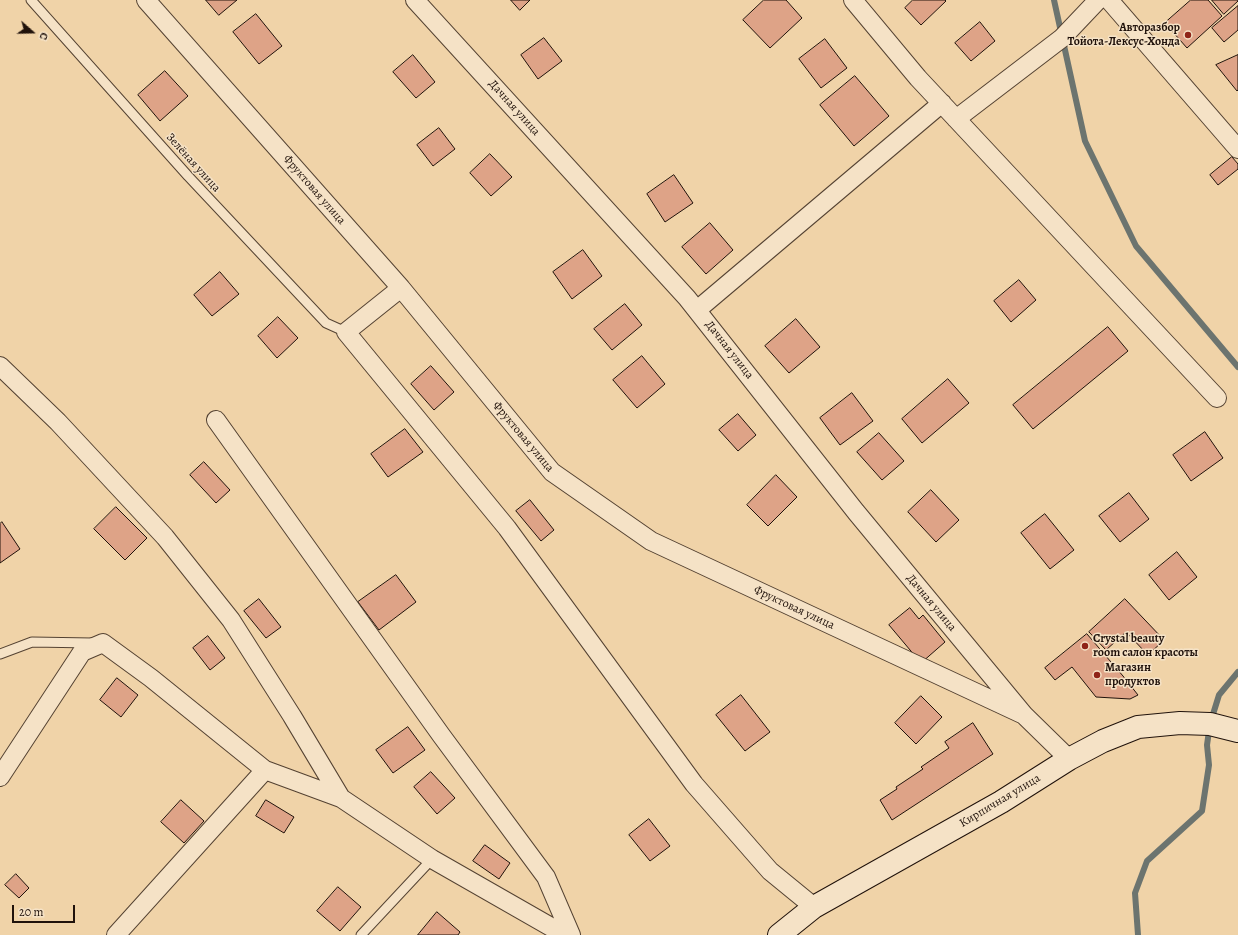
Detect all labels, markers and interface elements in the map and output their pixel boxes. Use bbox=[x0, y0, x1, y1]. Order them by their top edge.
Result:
north arrow bbox=[12, 12, 52, 52]
place label: Авторазбор Тойота-Лексус-Хонда bbox=[1067, 21, 1180, 49]
marker: Авторазбор Тойота-Лексус-Хонда bbox=[1183, 30, 1193, 40]
text: С bbox=[36, 31, 52, 42]
street label: Дачная улица bbox=[485, 77, 543, 139]
street label: Зелёная улица bbox=[163, 131, 223, 195]
street label: Фруктовая улица bbox=[280, 152, 348, 228]
street label: Дачная улица bbox=[702, 318, 756, 382]
street label: Фруктовая улица bbox=[489, 399, 557, 475]
street label: Дачная улица bbox=[903, 571, 959, 635]
street label: Фруктовая улица bbox=[751, 583, 837, 633]
place label: Crystal beauty room салон красоты bbox=[1093, 632, 1198, 660]
marker: Crystal beauty room салон красоты bbox=[1080, 641, 1090, 651]
place label: Магазин продуктов bbox=[1105, 661, 1160, 689]
marker: Магазин продуктов bbox=[1092, 670, 1102, 680]
street label: Кирпичная улица bbox=[957, 771, 1043, 831]
scale bar bbox=[14, 897, 77, 923]
text: 20 m bbox=[19, 904, 43, 920]

